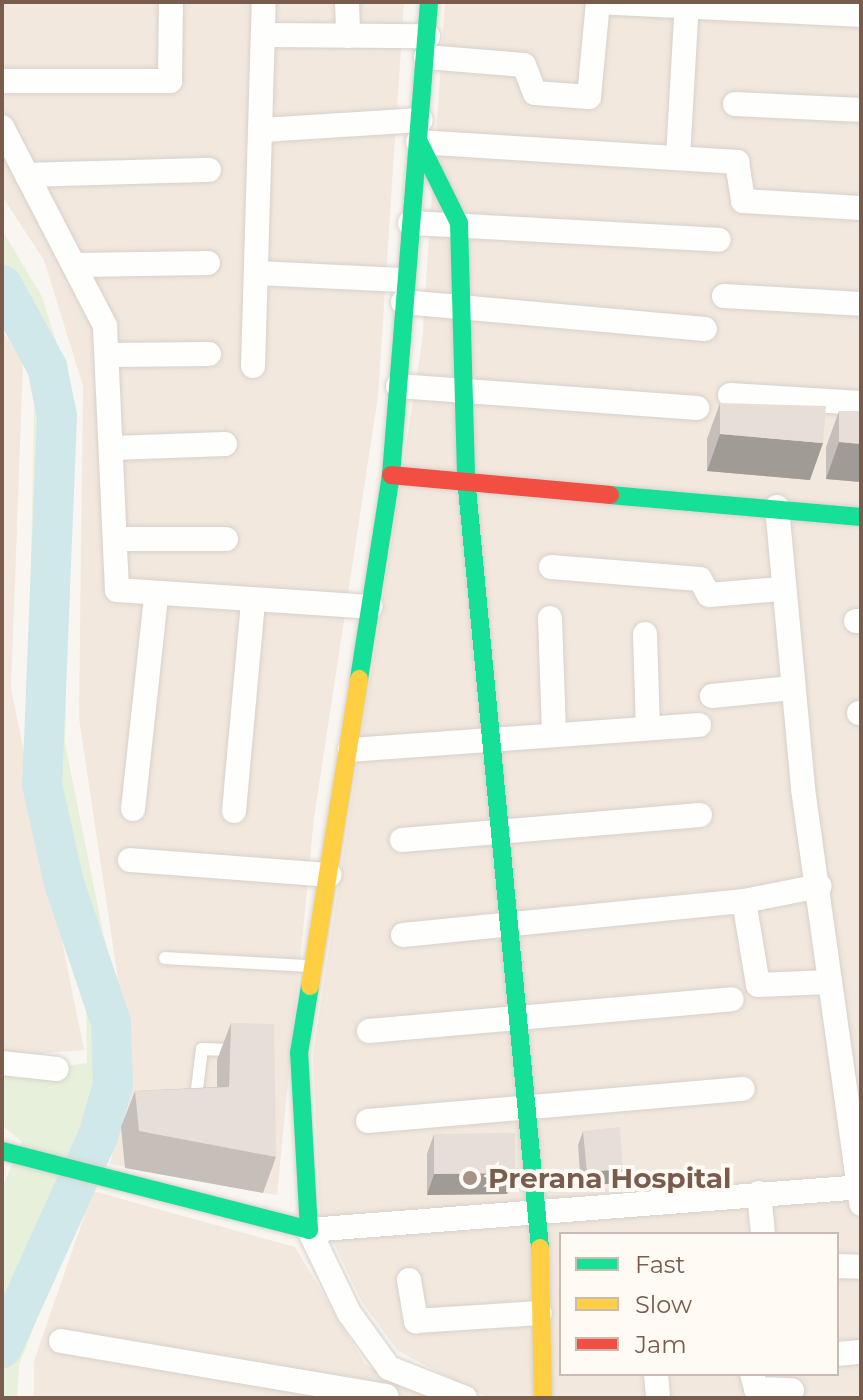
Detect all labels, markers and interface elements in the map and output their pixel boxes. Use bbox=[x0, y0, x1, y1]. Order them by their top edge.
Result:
place label: Prerana Hospital bbox=[488, 1161, 731, 1195]
marker: Prerana Hospital bbox=[459, 1167, 481, 1189]
legend bbox=[559, 1232, 839, 1376]
text: Fast bbox=[635, 1250, 685, 1279]
text: Slow bbox=[635, 1290, 692, 1319]
text: Jam bbox=[635, 1330, 687, 1359]

